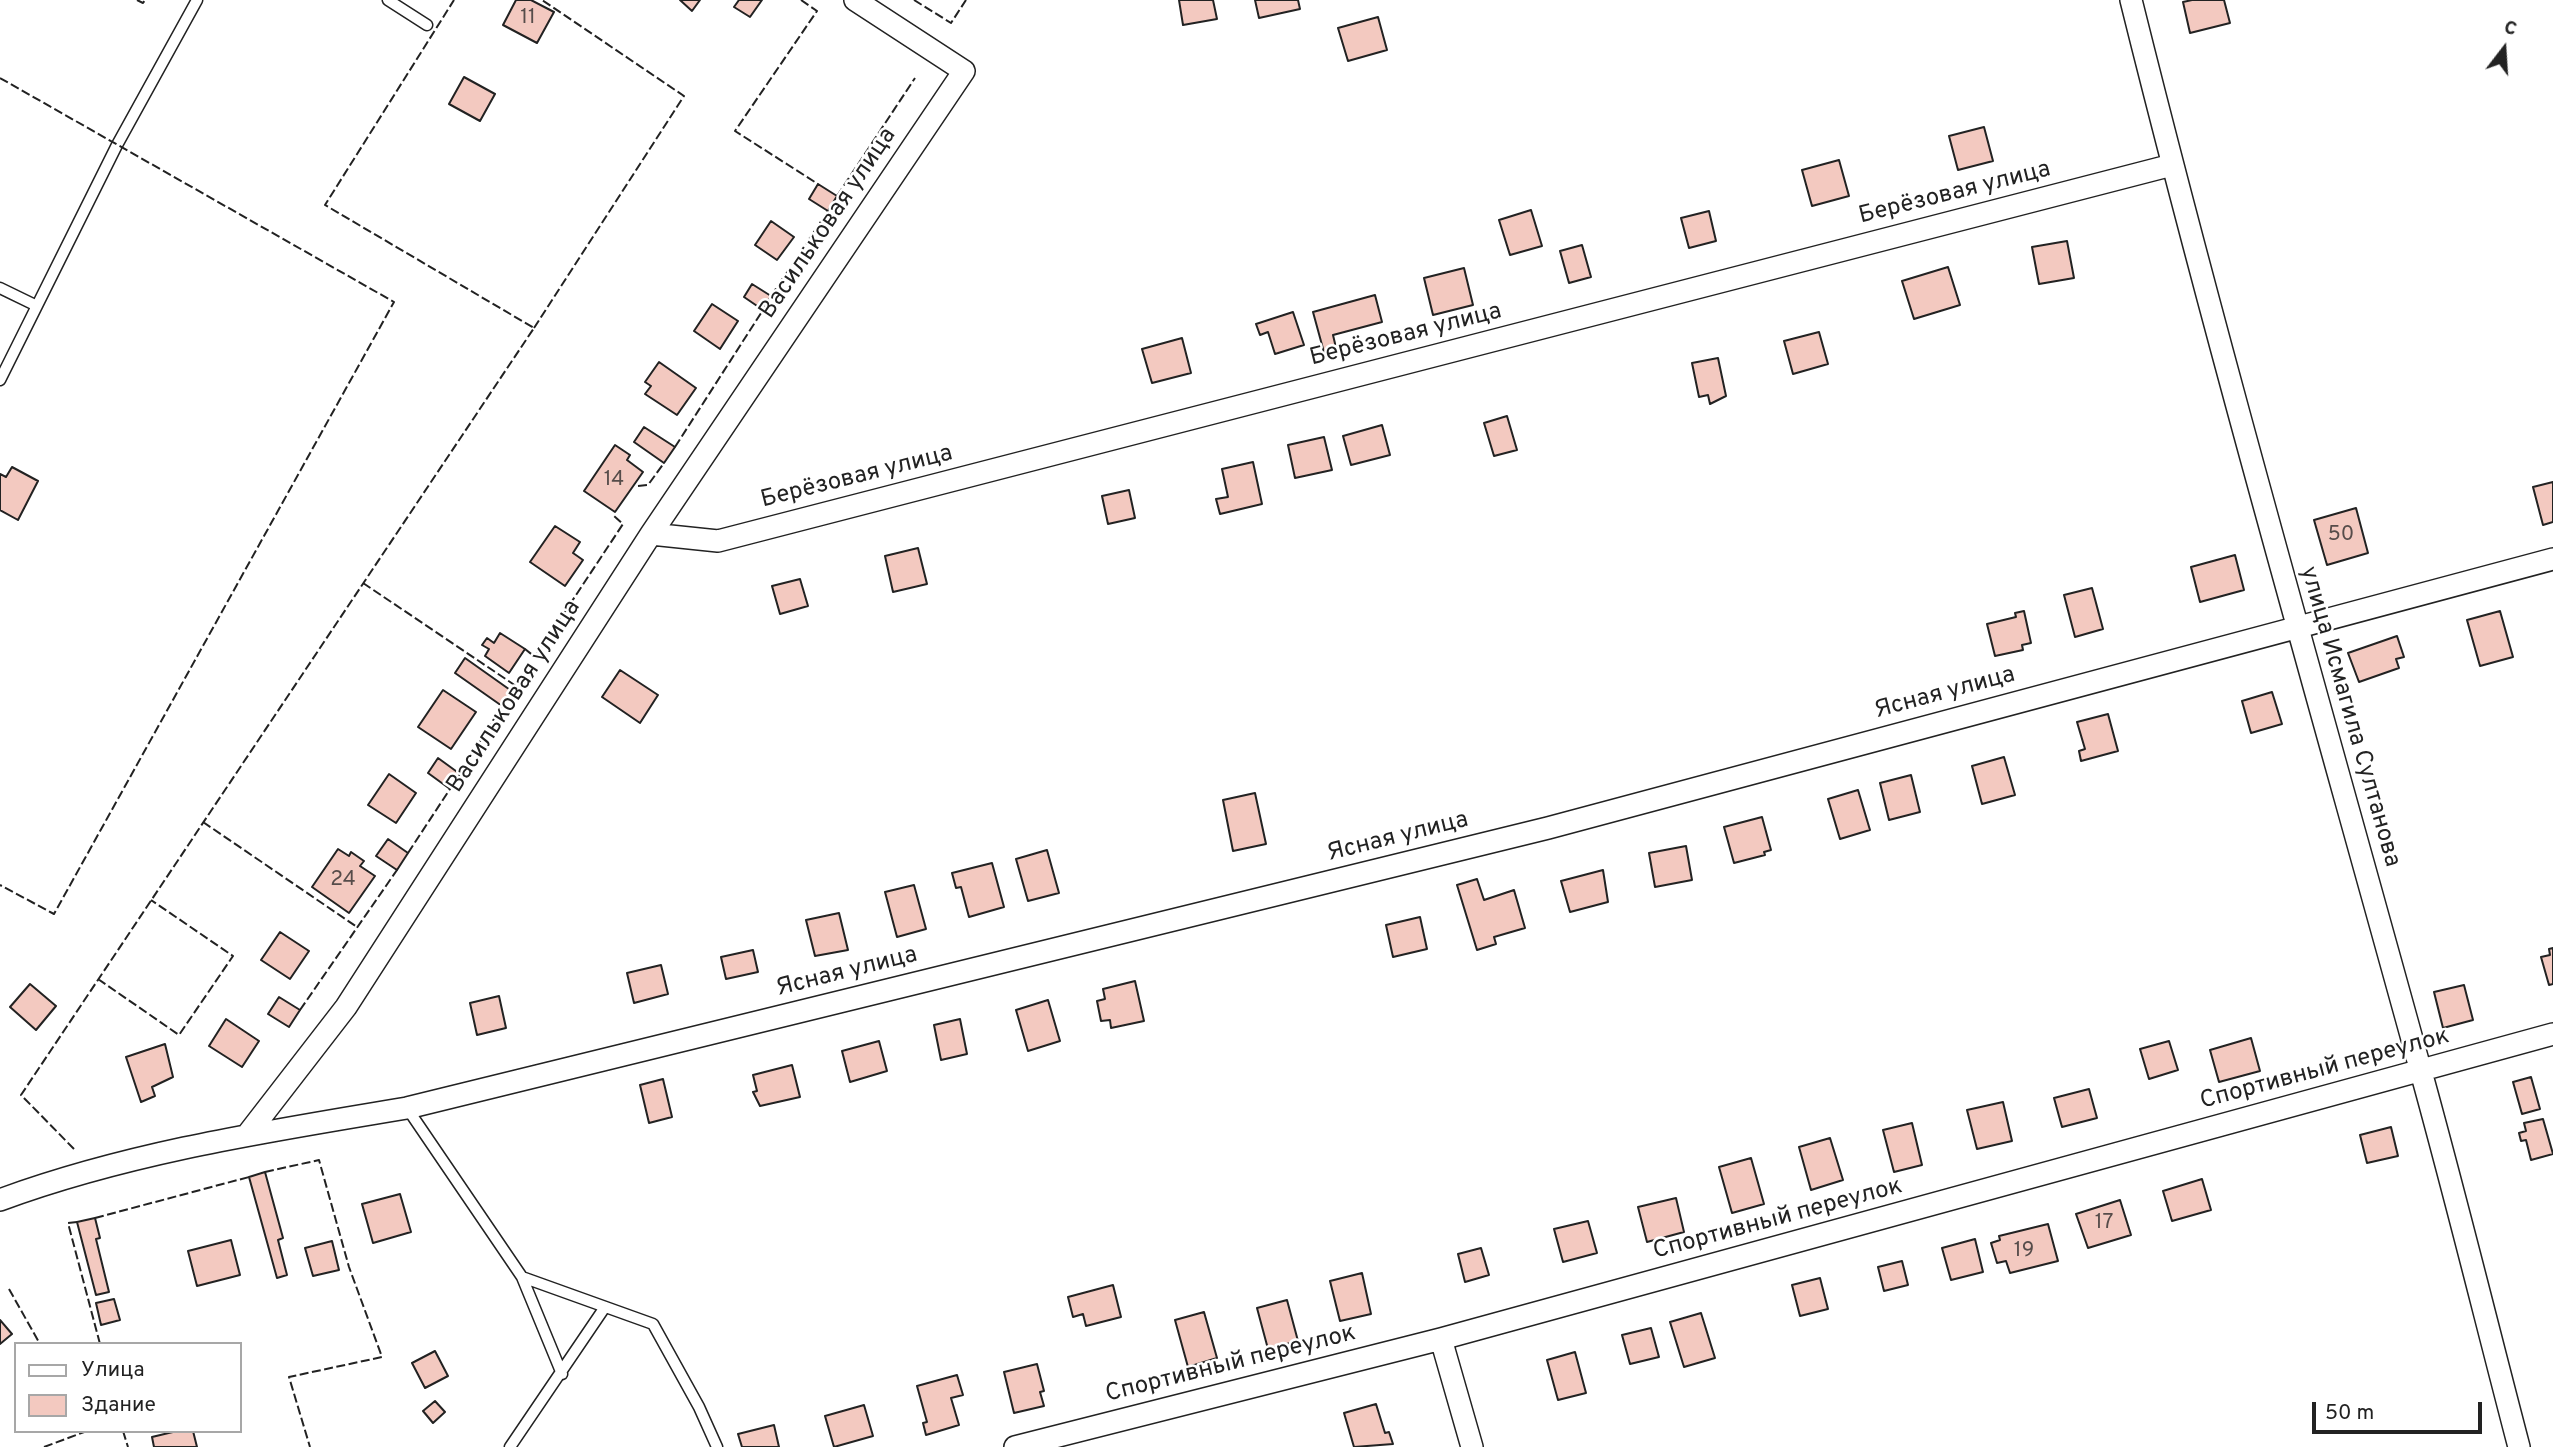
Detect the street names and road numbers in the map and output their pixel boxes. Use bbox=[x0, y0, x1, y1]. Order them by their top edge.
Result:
street label: Васильковая улица bbox=[754, 123, 904, 325]
street label: Берёзовая улица bbox=[1856, 156, 2054, 232]
street label: Берёзовая улица bbox=[1307, 298, 1505, 374]
street label: Берёзовая улица bbox=[758, 440, 956, 516]
street label: улица Исмагила Султанова bbox=[2292, 564, 2406, 870]
street label: Васильковая улица bbox=[442, 595, 588, 799]
street label: Ясная улица bbox=[1871, 661, 2019, 727]
street label: Ясная улица bbox=[1324, 807, 1472, 869]
street label: Ясная улица bbox=[773, 942, 921, 1004]
street label: Спортивный переулок bbox=[2197, 1023, 2453, 1117]
street label: Спортивный переулок bbox=[1650, 1173, 1906, 1267]
street label: Спортивный переулок bbox=[1103, 1320, 1359, 1410]

